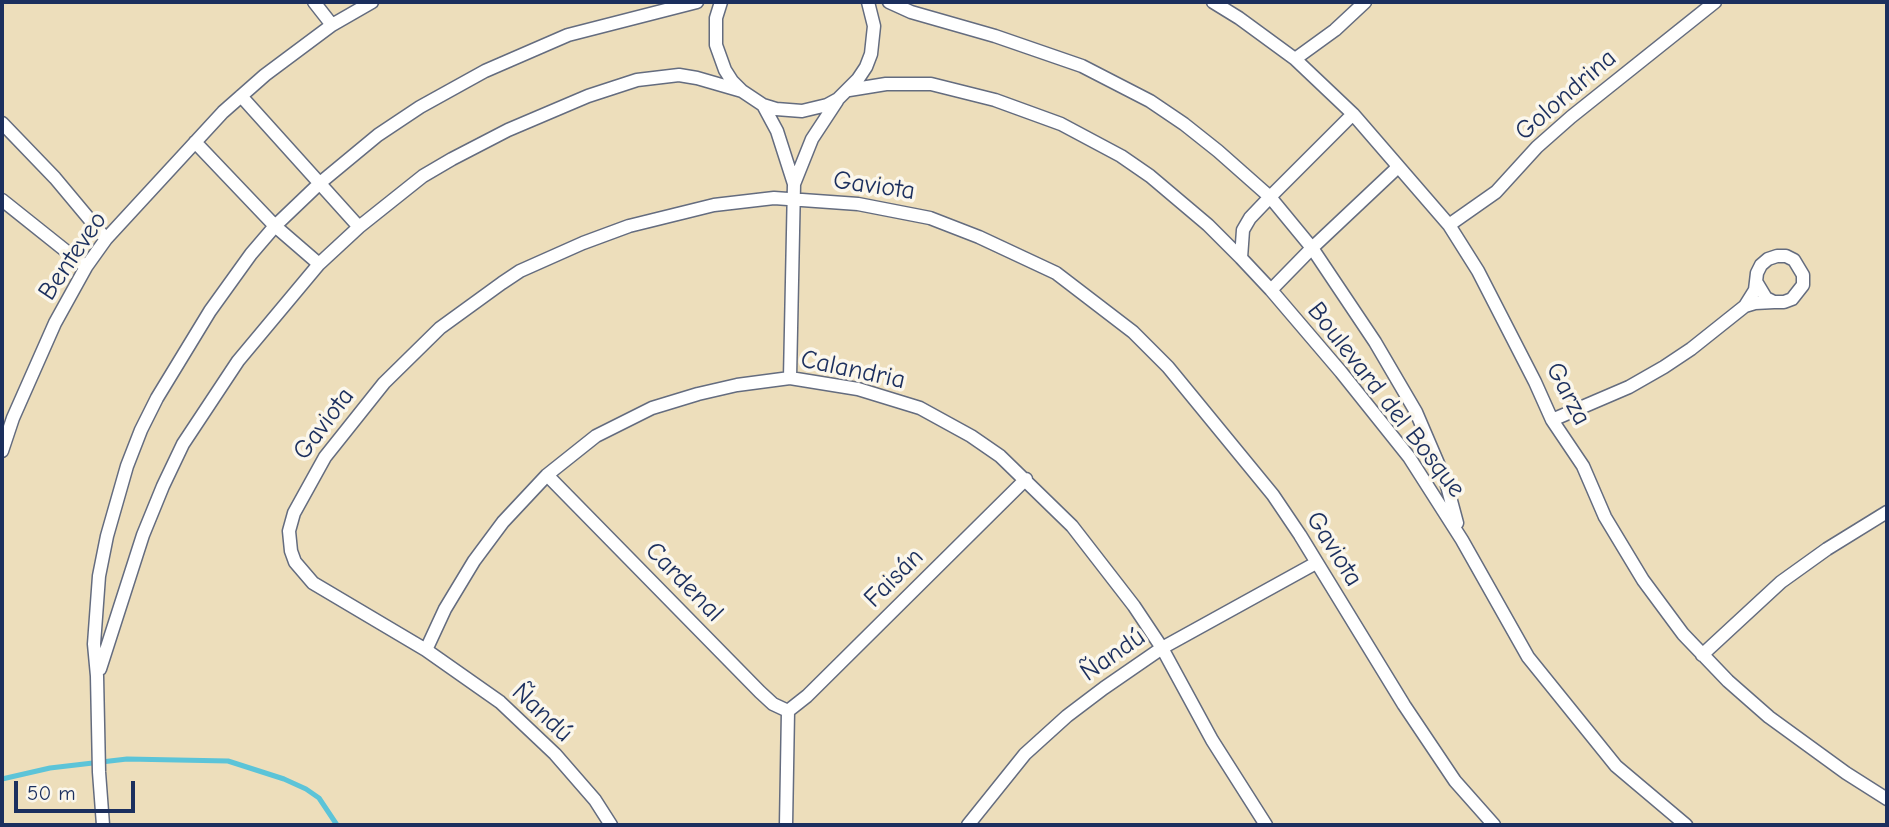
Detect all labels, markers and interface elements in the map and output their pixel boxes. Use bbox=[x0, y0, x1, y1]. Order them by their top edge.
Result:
street label: Golondrina bbox=[1509, 43, 1623, 147]
street label: Gaviota bbox=[831, 165, 917, 207]
street label: Benteveo bbox=[32, 206, 114, 306]
street label: Boulevard del Bosque bbox=[1300, 296, 1472, 504]
street label: Calandria bbox=[798, 344, 908, 396]
street label: Garza bbox=[1539, 357, 1597, 431]
street label: Gaviota bbox=[287, 382, 361, 466]
street label: Gaviota bbox=[1299, 506, 1369, 592]
street label: Cardenal bbox=[638, 535, 730, 629]
street label: Faisán bbox=[858, 542, 930, 614]
street label: Ñandú bbox=[1075, 622, 1151, 688]
street label: Ñandú bbox=[505, 677, 579, 749]
scale bar bbox=[18, 768, 138, 812]
text: 50 m bbox=[27, 781, 76, 805]

